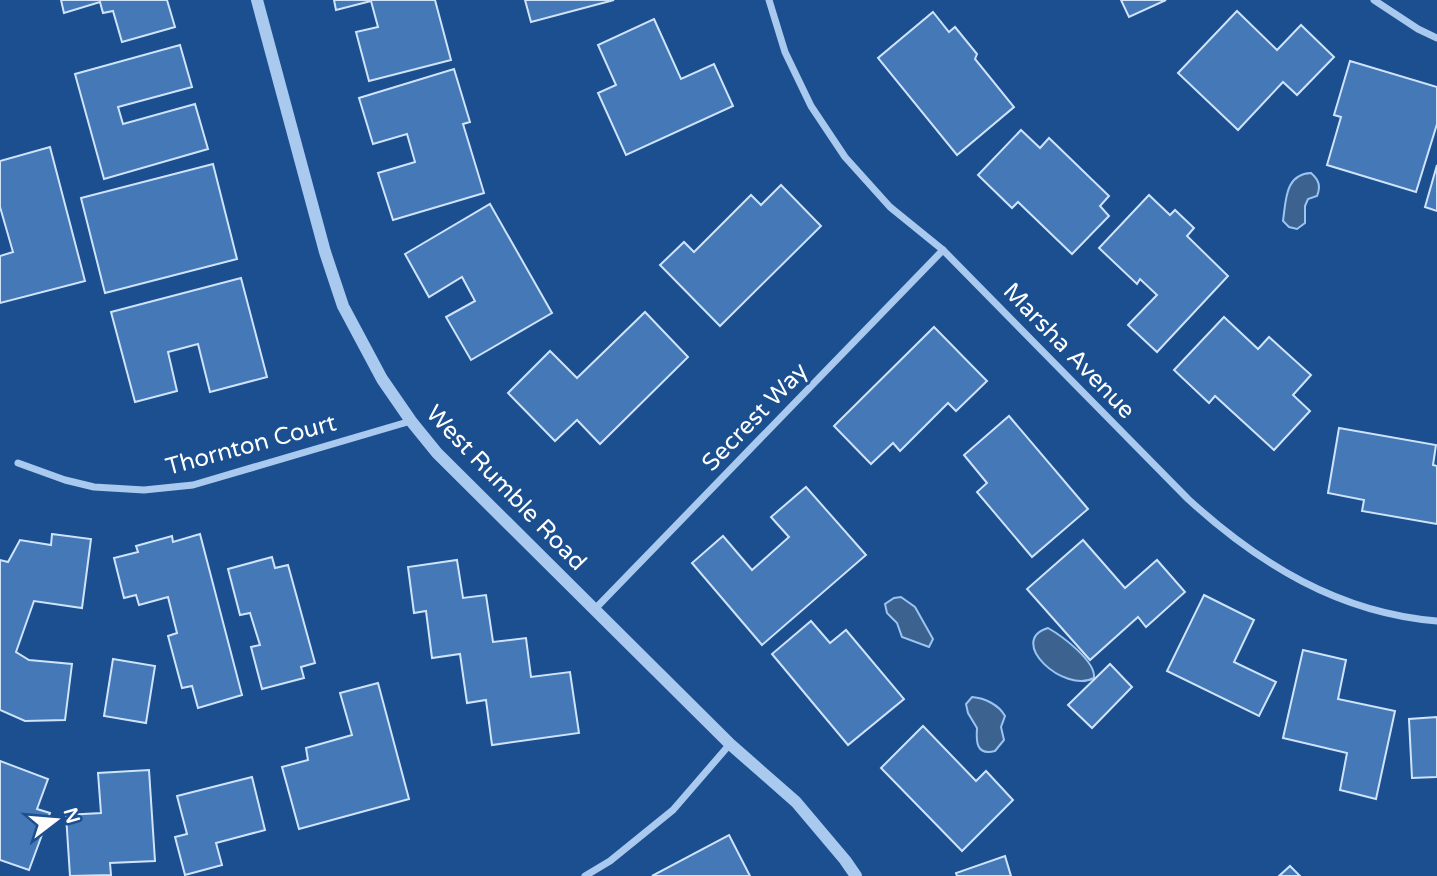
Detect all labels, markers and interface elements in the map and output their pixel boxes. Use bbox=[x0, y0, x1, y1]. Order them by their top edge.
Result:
street label: Marsha Avenue bbox=[997, 277, 1141, 425]
street label: Secrest Way bbox=[696, 357, 814, 477]
street label: West Rumble Road bbox=[420, 399, 592, 577]
street label: Thornton Court bbox=[162, 408, 340, 482]
north arrow bbox=[21, 785, 91, 855]
text: N bbox=[59, 805, 84, 826]

